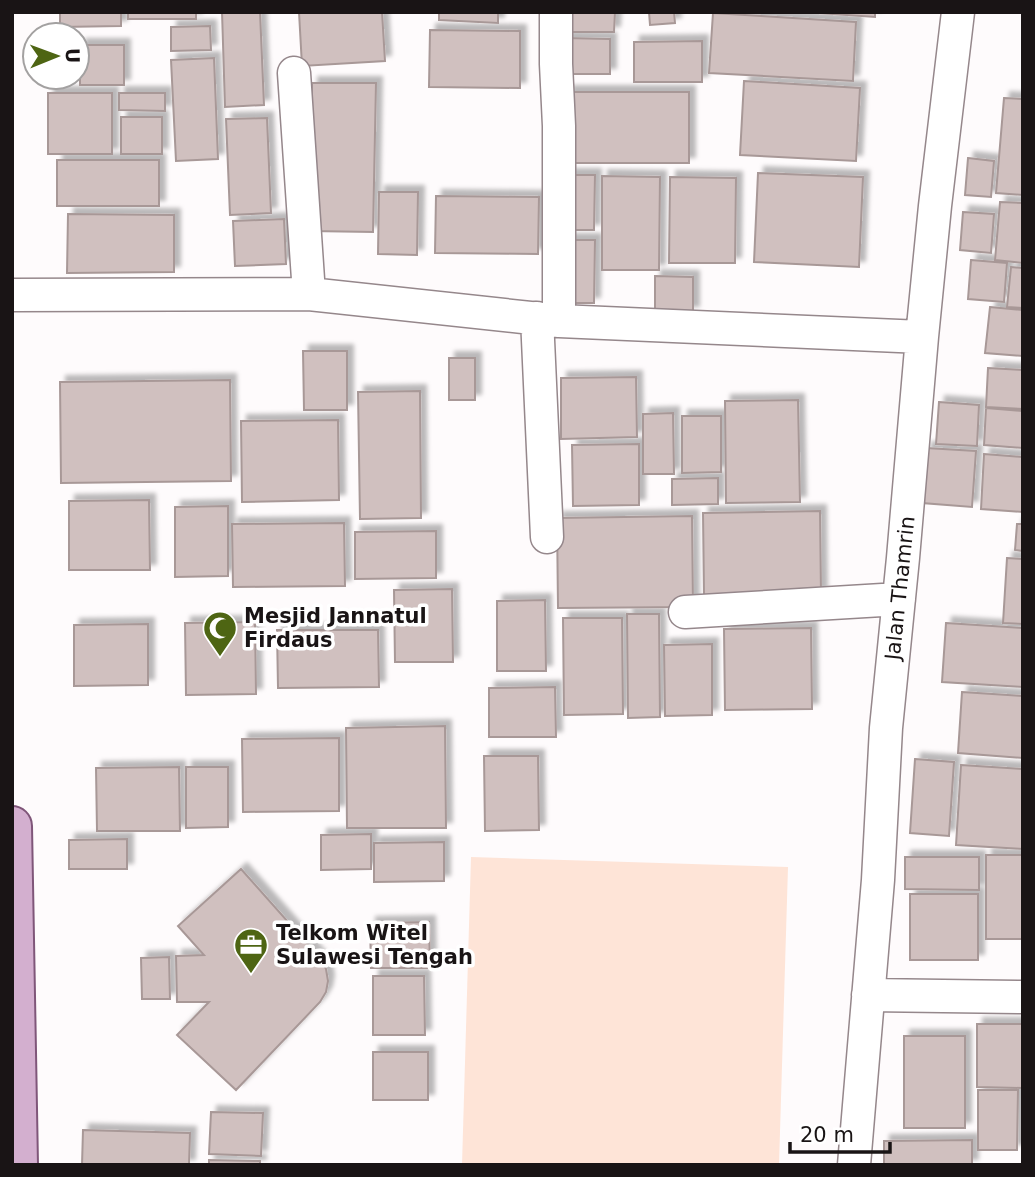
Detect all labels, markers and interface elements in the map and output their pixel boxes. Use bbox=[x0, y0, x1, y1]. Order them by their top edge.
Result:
north arrow bbox=[21, 21, 91, 91]
text: U bbox=[62, 48, 84, 64]
street label: Jalan Thamrin bbox=[880, 515, 920, 663]
place label: Mesjid Jannatul Firdaus bbox=[244, 604, 427, 652]
mosque icon: Mesjid Jannatul Firdaus bbox=[201, 609, 239, 658]
place label: Telkom Witel Sulawesi Tengah bbox=[276, 921, 473, 969]
office icon: Telkom Witel Sulawesi Tengah bbox=[232, 926, 270, 975]
scale bar bbox=[790, 1110, 890, 1154]
text: 20 m bbox=[800, 1123, 854, 1147]

